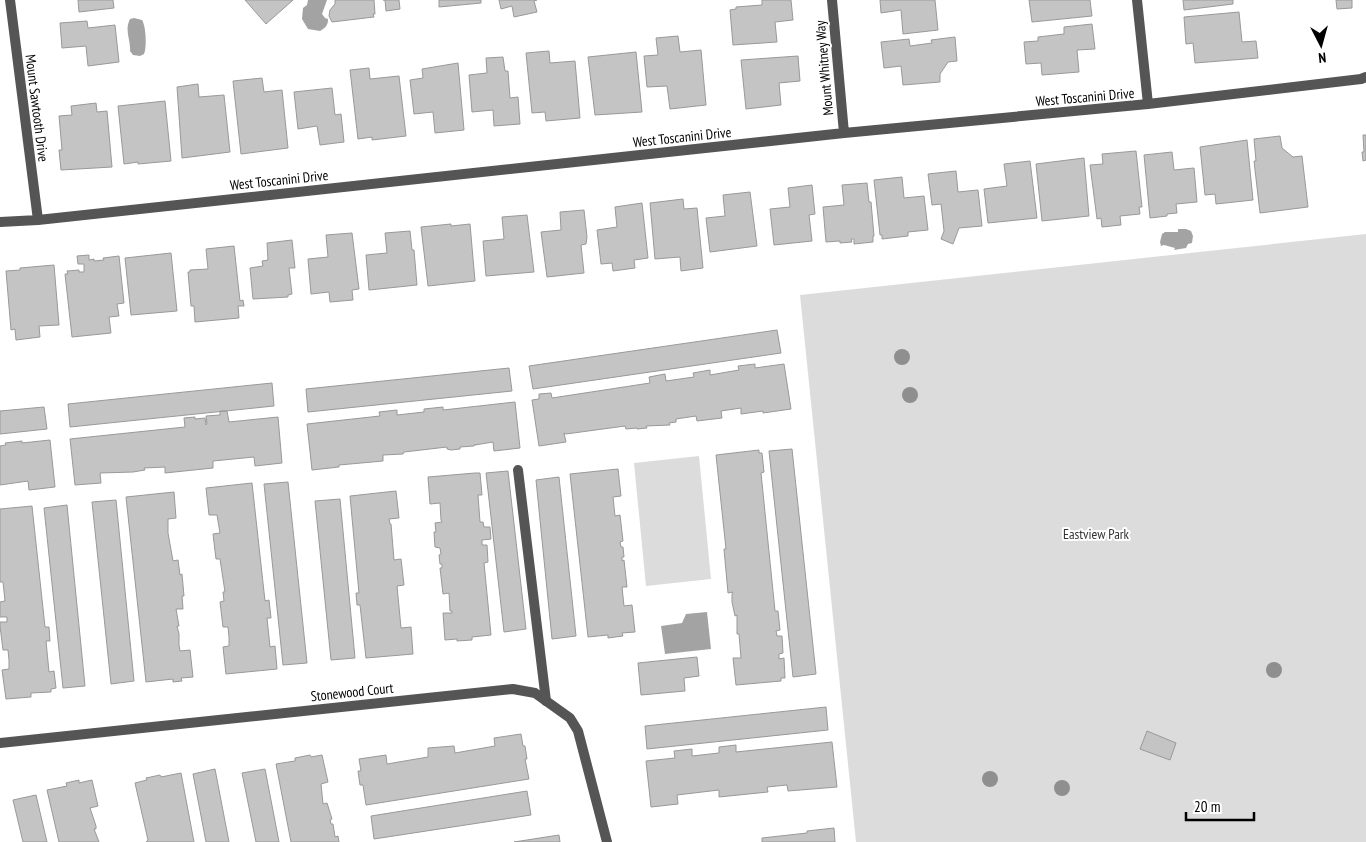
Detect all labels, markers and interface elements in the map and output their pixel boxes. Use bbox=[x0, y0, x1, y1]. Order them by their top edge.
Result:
street label: Mount Whitney Way bbox=[811, 19, 837, 116]
north arrow bbox=[1296, 20, 1346, 70]
text: N bbox=[1318, 49, 1327, 67]
street label: Mount Sawtooth Drive bbox=[21, 53, 53, 163]
street label: West Toscanini Drive bbox=[1035, 84, 1135, 110]
street label: West Toscanini Drive bbox=[632, 123, 732, 151]
street label: West Toscanini Drive bbox=[229, 166, 329, 194]
park label: Eastview Park bbox=[1063, 525, 1130, 543]
street label: Stonewood Court bbox=[310, 679, 394, 705]
scale bar bbox=[1186, 790, 1254, 822]
text: 20 m bbox=[1194, 797, 1220, 816]

